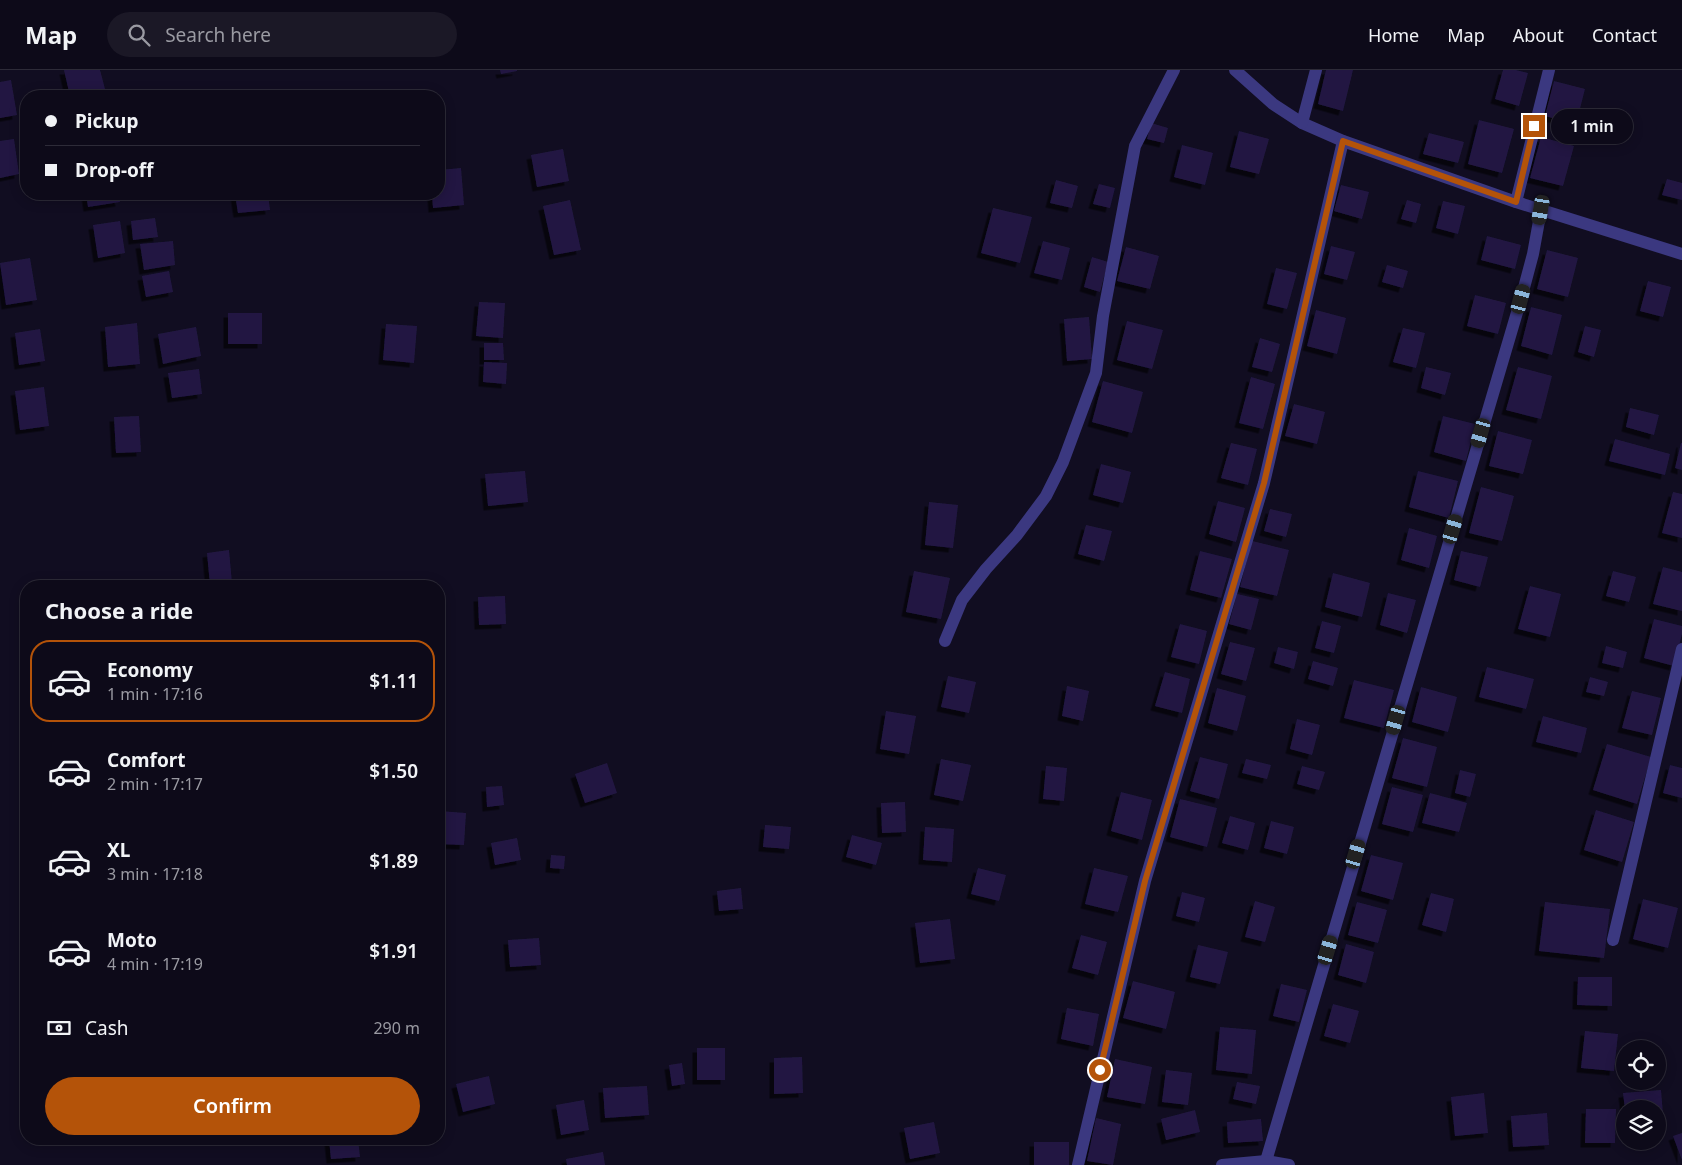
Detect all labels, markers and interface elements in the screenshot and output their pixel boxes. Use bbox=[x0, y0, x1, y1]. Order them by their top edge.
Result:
search box bbox=[107, 12, 457, 57]
text: Map bbox=[25, 18, 77, 51]
icon: search bbox=[125, 21, 153, 49]
text: Search here bbox=[165, 22, 271, 48]
text: Home bbox=[1368, 23, 1419, 47]
text: Map bbox=[1447, 23, 1485, 47]
text: About bbox=[1513, 23, 1564, 47]
text: Contact bbox=[1592, 23, 1657, 47]
text: Pickup bbox=[75, 108, 138, 134]
callout: 1 min bbox=[1552, 108, 1634, 144]
route end bbox=[1523, 115, 1545, 137]
text: 1 min bbox=[1570, 115, 1614, 137]
text: Drop-off bbox=[75, 157, 154, 183]
car bbox=[1531, 194, 1550, 226]
car bbox=[1509, 283, 1532, 315]
car bbox=[1469, 417, 1492, 449]
car bbox=[1441, 512, 1464, 546]
text: Choose a ride bbox=[45, 595, 193, 625]
text: Economy bbox=[107, 657, 193, 683]
icon: car bbox=[47, 659, 92, 704]
text: $1.11 bbox=[369, 668, 418, 694]
text: 1 min · 17:16 bbox=[107, 683, 203, 705]
car bbox=[1384, 704, 1407, 736]
text: Comfort bbox=[107, 747, 186, 773]
icon: car bbox=[47, 749, 92, 794]
text: $1.50 bbox=[369, 758, 418, 784]
text: 2 min · 17:17 bbox=[107, 773, 203, 795]
text: XL bbox=[107, 837, 130, 863]
car bbox=[1344, 837, 1367, 871]
icon: car bbox=[47, 839, 92, 884]
text: $1.89 bbox=[369, 848, 418, 874]
text: 3 min · 17:18 bbox=[107, 863, 203, 885]
text: Moto bbox=[107, 927, 157, 953]
icon: car bbox=[47, 929, 92, 974]
car bbox=[1316, 933, 1339, 967]
text: $1.91 bbox=[369, 938, 418, 964]
text: 4 min · 17:19 bbox=[107, 953, 203, 975]
icon: cash bbox=[45, 1014, 73, 1042]
text: Cash bbox=[85, 1015, 129, 1041]
text: 290 m bbox=[373, 1017, 420, 1039]
map controls bbox=[1616, 1040, 1666, 1150]
button: locate bbox=[1616, 1040, 1666, 1090]
route start bbox=[1089, 1059, 1111, 1081]
button: Confirm bbox=[45, 1077, 420, 1135]
button: layers bbox=[1616, 1100, 1666, 1150]

